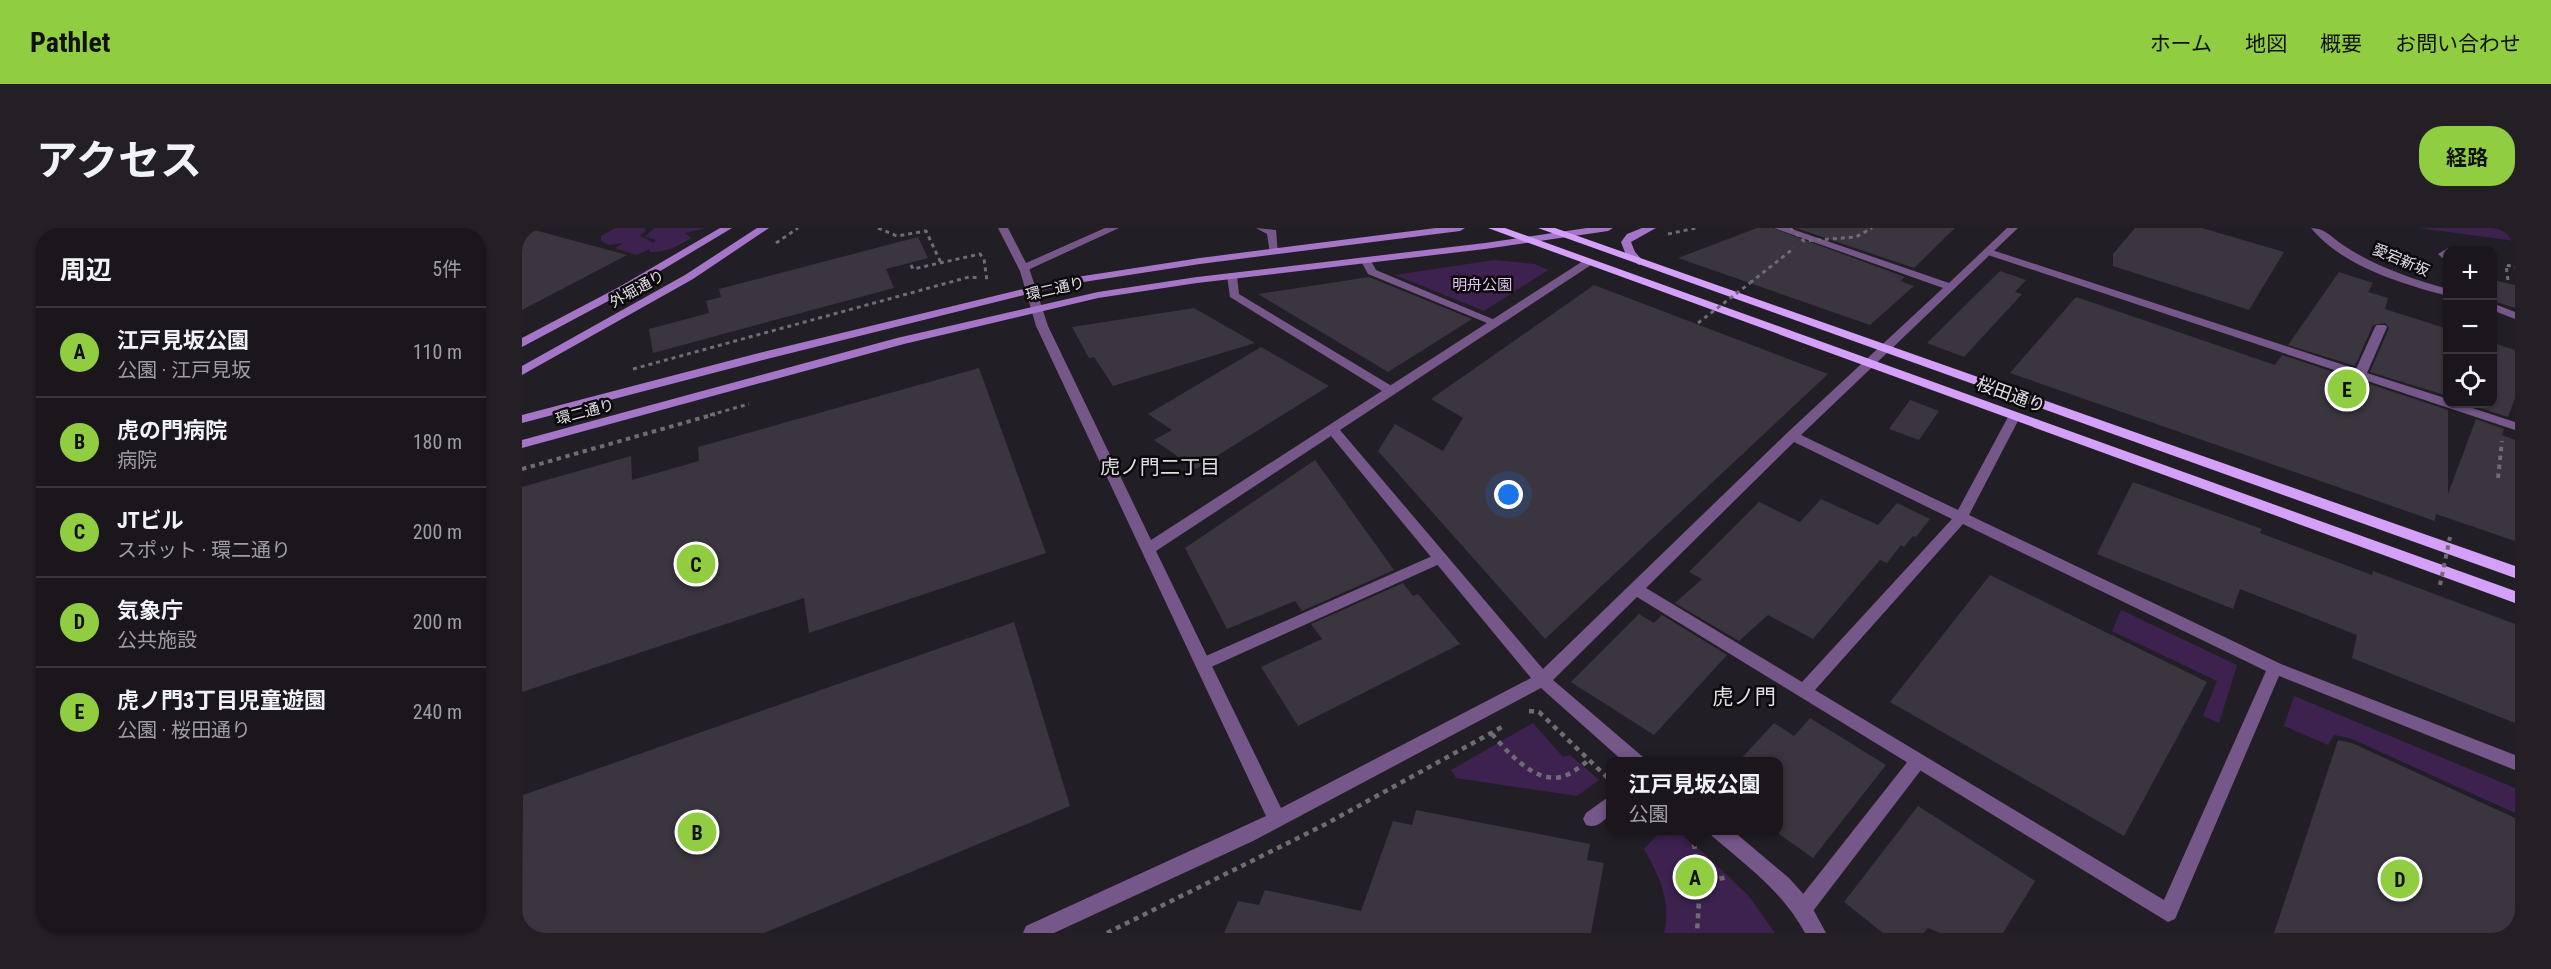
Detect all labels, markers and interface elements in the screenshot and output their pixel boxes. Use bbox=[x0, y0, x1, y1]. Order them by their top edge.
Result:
text: Pathlet bbox=[30, 26, 110, 59]
text: ホーム bbox=[2150, 32, 2212, 56]
text: 地図 bbox=[2245, 32, 2287, 56]
text: 概要 bbox=[2320, 32, 2362, 56]
text: お問い合わせ bbox=[2395, 32, 2521, 56]
button: 経路 bbox=[2419, 126, 2515, 186]
text: アクセス bbox=[36, 136, 202, 185]
street label: 愛宕新坂 bbox=[2370, 240, 2432, 280]
map controls bbox=[2443, 246, 2497, 408]
button: + bbox=[2443, 246, 2497, 300]
text: 周辺 bbox=[60, 255, 112, 285]
text: 5件 bbox=[432, 257, 462, 281]
street label: 外堀通り bbox=[606, 267, 668, 311]
street label: 環二通り bbox=[1024, 273, 1086, 305]
park label: 明舟公園 bbox=[1452, 276, 1512, 294]
button: − bbox=[2443, 300, 2497, 354]
text: 江戸見坂公園 bbox=[117, 328, 249, 353]
text: A bbox=[74, 340, 85, 364]
text: 110 m bbox=[413, 340, 462, 364]
button: locate bbox=[2443, 354, 2497, 408]
text: 公園 · 江戸見坂 bbox=[117, 358, 251, 382]
pin: E bbox=[2328, 366, 2366, 412]
street label: 桜田通り bbox=[1974, 372, 2049, 417]
street label: 環二通り bbox=[554, 396, 616, 428]
text: 虎の門病院 bbox=[117, 418, 227, 443]
text: B bbox=[74, 430, 85, 454]
text: 180 m bbox=[413, 430, 462, 454]
text: 病院 bbox=[117, 448, 157, 472]
district label: 虎ノ門二丁目 bbox=[1100, 455, 1220, 479]
your location bbox=[1494, 480, 1523, 509]
text: JTビル bbox=[117, 508, 184, 533]
text: C bbox=[74, 520, 85, 544]
text: 200 m bbox=[413, 520, 462, 544]
text: スポット · 環二通り bbox=[117, 538, 291, 562]
pin: C bbox=[676, 542, 716, 586]
text: 気象庁 bbox=[117, 598, 183, 623]
text: D bbox=[74, 610, 85, 634]
text: 200 m bbox=[413, 610, 462, 634]
text: 公共施設 bbox=[117, 628, 197, 652]
district label: 虎ノ門 bbox=[1713, 685, 1776, 709]
text: 虎ノ門3丁目児童遊園 bbox=[117, 688, 326, 713]
text: E bbox=[75, 700, 84, 724]
text: 240 m bbox=[413, 700, 462, 724]
text: 公園 · 桜田通り bbox=[117, 718, 251, 742]
popup bbox=[1606, 757, 1783, 835]
text: 江戸見坂公園 bbox=[1628, 772, 1761, 797]
text: 公園 bbox=[1628, 802, 1668, 826]
pin: B bbox=[678, 810, 717, 854]
pin: A bbox=[1676, 854, 1714, 900]
pin: D bbox=[2380, 856, 2420, 902]

